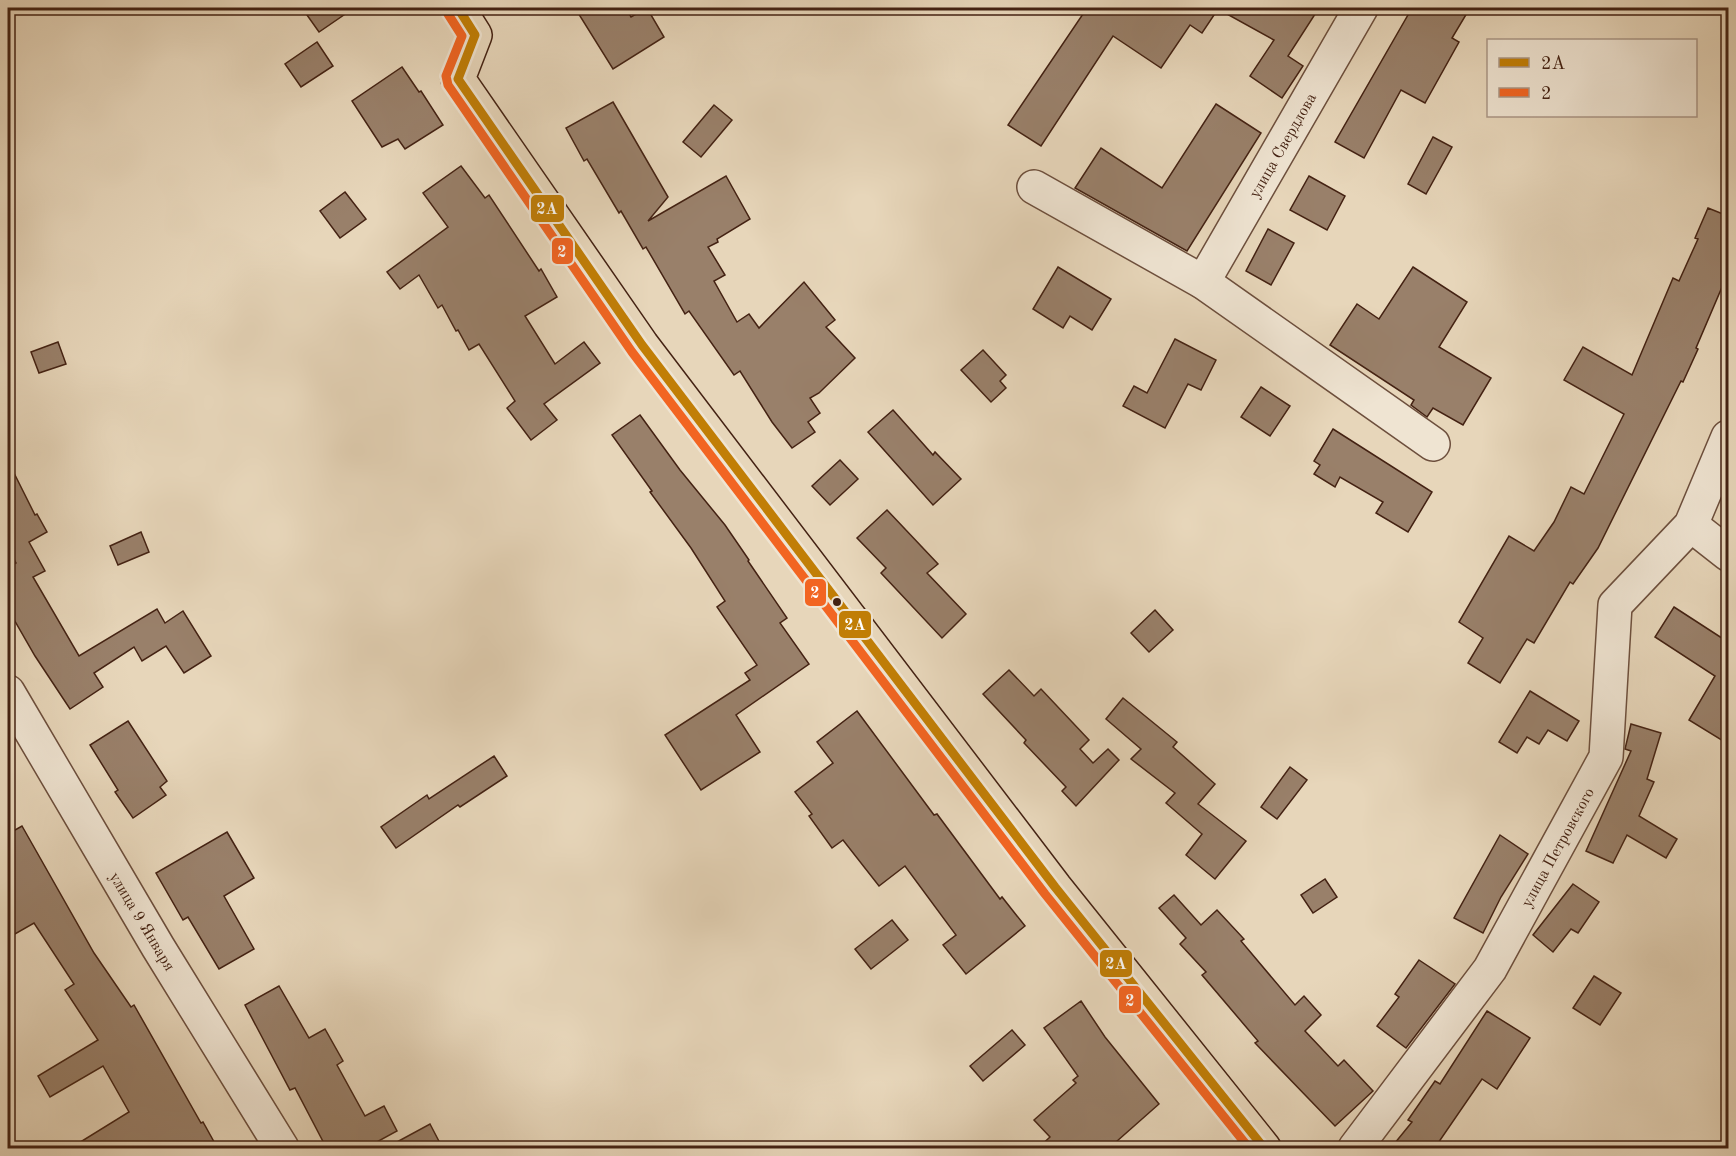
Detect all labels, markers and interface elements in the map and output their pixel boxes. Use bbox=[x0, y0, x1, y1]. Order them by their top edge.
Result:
legend bbox=[1487, 39, 1697, 117]
text: 2А bbox=[1541, 55, 1565, 73]
text: 2 bbox=[1541, 85, 1551, 103]
street label: улица Свердлова bbox=[1247, 91, 1320, 201]
line badge: 2А bbox=[530, 194, 565, 223]
text: 2А bbox=[536, 202, 558, 218]
line badge: 2 bbox=[551, 237, 574, 265]
text: 2 bbox=[557, 245, 567, 261]
line badge: 2 bbox=[804, 578, 827, 607]
text: 2 bbox=[810, 586, 820, 602]
unlabelled marker bbox=[831, 596, 843, 608]
line badge: 2А bbox=[838, 610, 872, 639]
text: 2А bbox=[844, 618, 866, 634]
street label: улица Петровского bbox=[1519, 785, 1598, 910]
street label: улица 9 Января bbox=[106, 870, 177, 974]
line badge: 2А bbox=[1099, 949, 1133, 978]
text: 2А bbox=[1105, 957, 1127, 973]
line badge: 2 bbox=[1118, 985, 1142, 1014]
text: 2 bbox=[1125, 994, 1135, 1010]

